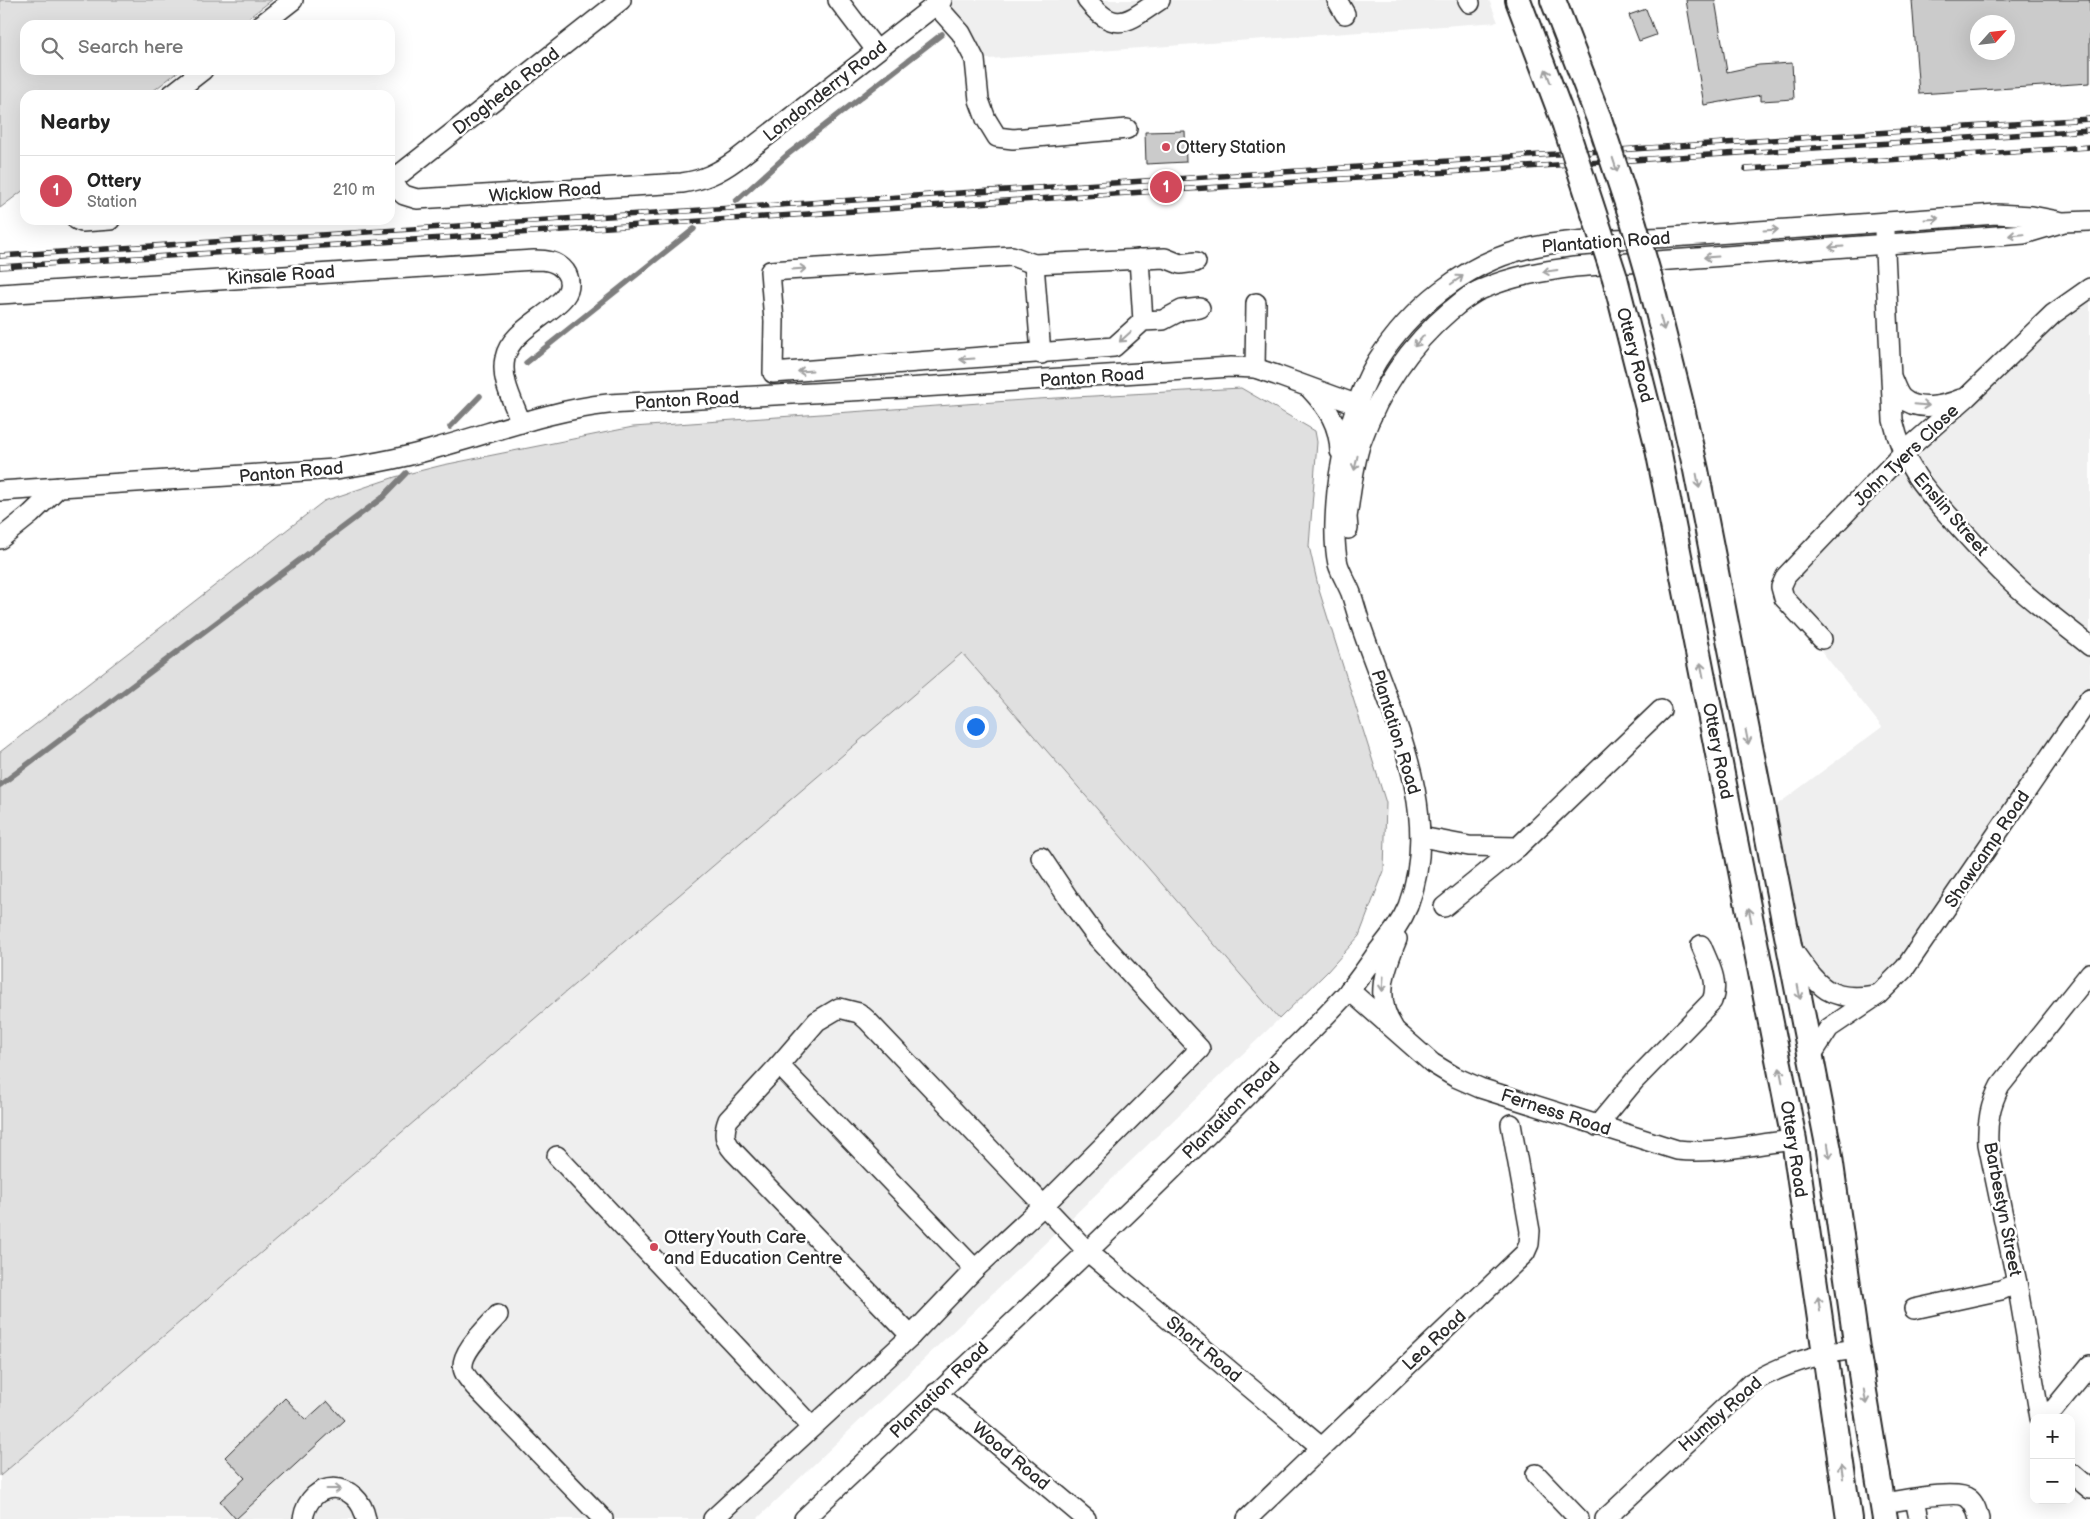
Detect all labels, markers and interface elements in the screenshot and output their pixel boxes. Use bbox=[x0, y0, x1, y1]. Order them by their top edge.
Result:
north arrow bbox=[1970, 15, 2015, 60]
search box bbox=[20, 20, 395, 75]
icon: search bbox=[38, 34, 66, 62]
text: Search here bbox=[78, 36, 183, 59]
street label: Londonderry Road bbox=[759, 37, 891, 146]
street label: Drogheda Road bbox=[449, 43, 564, 139]
one-way arrow bbox=[1543, 69, 1552, 84]
text: Nearby bbox=[40, 110, 110, 135]
place label: Ottery Station bbox=[1176, 137, 1286, 158]
marker: Ottery Station bbox=[1160, 141, 1172, 153]
one-way arrow bbox=[1611, 157, 1620, 172]
pin: 1 bbox=[1150, 168, 1182, 206]
text: Ottery bbox=[87, 170, 141, 193]
street label: Wicklow Road bbox=[488, 178, 602, 207]
text: 1 bbox=[53, 181, 59, 200]
text: 210 m bbox=[333, 181, 375, 200]
text: Station bbox=[87, 193, 137, 212]
one-way arrow bbox=[1924, 214, 1940, 223]
one-way arrow bbox=[1763, 225, 1779, 234]
street label: Plantation Road bbox=[1541, 228, 1671, 257]
one-way arrow bbox=[2008, 230, 2024, 240]
one-way arrow bbox=[1828, 243, 1844, 252]
one-way arrow bbox=[1704, 252, 1720, 261]
street label: Kinsale Road bbox=[226, 261, 336, 290]
one-way arrow bbox=[791, 265, 807, 274]
one-way arrow bbox=[1542, 266, 1558, 276]
one-way arrow bbox=[1450, 275, 1464, 285]
street label: Ottery Road bbox=[1612, 305, 1657, 405]
one-way arrow bbox=[1657, 314, 1667, 330]
one-way arrow bbox=[1119, 331, 1132, 343]
one-way arrow bbox=[1414, 335, 1425, 348]
one-way arrow bbox=[959, 355, 975, 364]
street label: Panton Road bbox=[1039, 363, 1145, 392]
one-way arrow bbox=[797, 366, 813, 375]
street label: Panton Road bbox=[634, 387, 740, 414]
street label: John Tyers Close bbox=[1850, 400, 1963, 511]
one-way arrow bbox=[1914, 401, 1930, 410]
one-way arrow bbox=[1351, 455, 1360, 471]
street label: Panton Road bbox=[238, 457, 344, 488]
street label: Enslin Street bbox=[1909, 468, 1993, 561]
one-way arrow bbox=[1694, 473, 1703, 489]
one-way arrow bbox=[1697, 663, 1706, 679]
street label: Plantation Road bbox=[1367, 667, 1424, 797]
street label: Ottery Road bbox=[1698, 701, 1737, 801]
your location bbox=[963, 714, 989, 740]
one-way arrow bbox=[1743, 728, 1752, 744]
street label: Shawcamp Road bbox=[1941, 787, 2034, 912]
one-way arrow bbox=[1745, 908, 1755, 924]
one-way arrow bbox=[1379, 976, 1388, 992]
one-way arrow bbox=[1794, 984, 1804, 1000]
street label: Plantation Road bbox=[1178, 1057, 1284, 1163]
one-way arrow bbox=[1776, 1067, 1786, 1083]
street label: Ferness Road bbox=[1498, 1085, 1613, 1140]
street label: Ottery Road bbox=[1775, 1099, 1812, 1199]
street label: Barbestyn Street bbox=[1979, 1140, 2026, 1279]
one-way arrow bbox=[1825, 1143, 1835, 1159]
place label: Ottery Youth Care and Education Centre bbox=[664, 1227, 843, 1269]
marker: Ottery Youth Care and Education Centre bbox=[648, 1241, 660, 1253]
one-way arrow bbox=[1813, 1297, 1823, 1313]
street label: Lea Road bbox=[1398, 1306, 1470, 1375]
street label: Short Road bbox=[1162, 1312, 1246, 1387]
street label: Plantation Road bbox=[886, 1338, 993, 1443]
street label: Humby Road bbox=[1674, 1373, 1766, 1456]
one-way arrow bbox=[1860, 1389, 1870, 1405]
map controls bbox=[2030, 1414, 2075, 1504]
button: + bbox=[2030, 1414, 2075, 1459]
street label: Wood Road bbox=[968, 1418, 1054, 1495]
button: − bbox=[2030, 1459, 2075, 1504]
one-way arrow bbox=[1837, 1463, 1847, 1479]
one-way arrow bbox=[326, 1484, 342, 1494]

